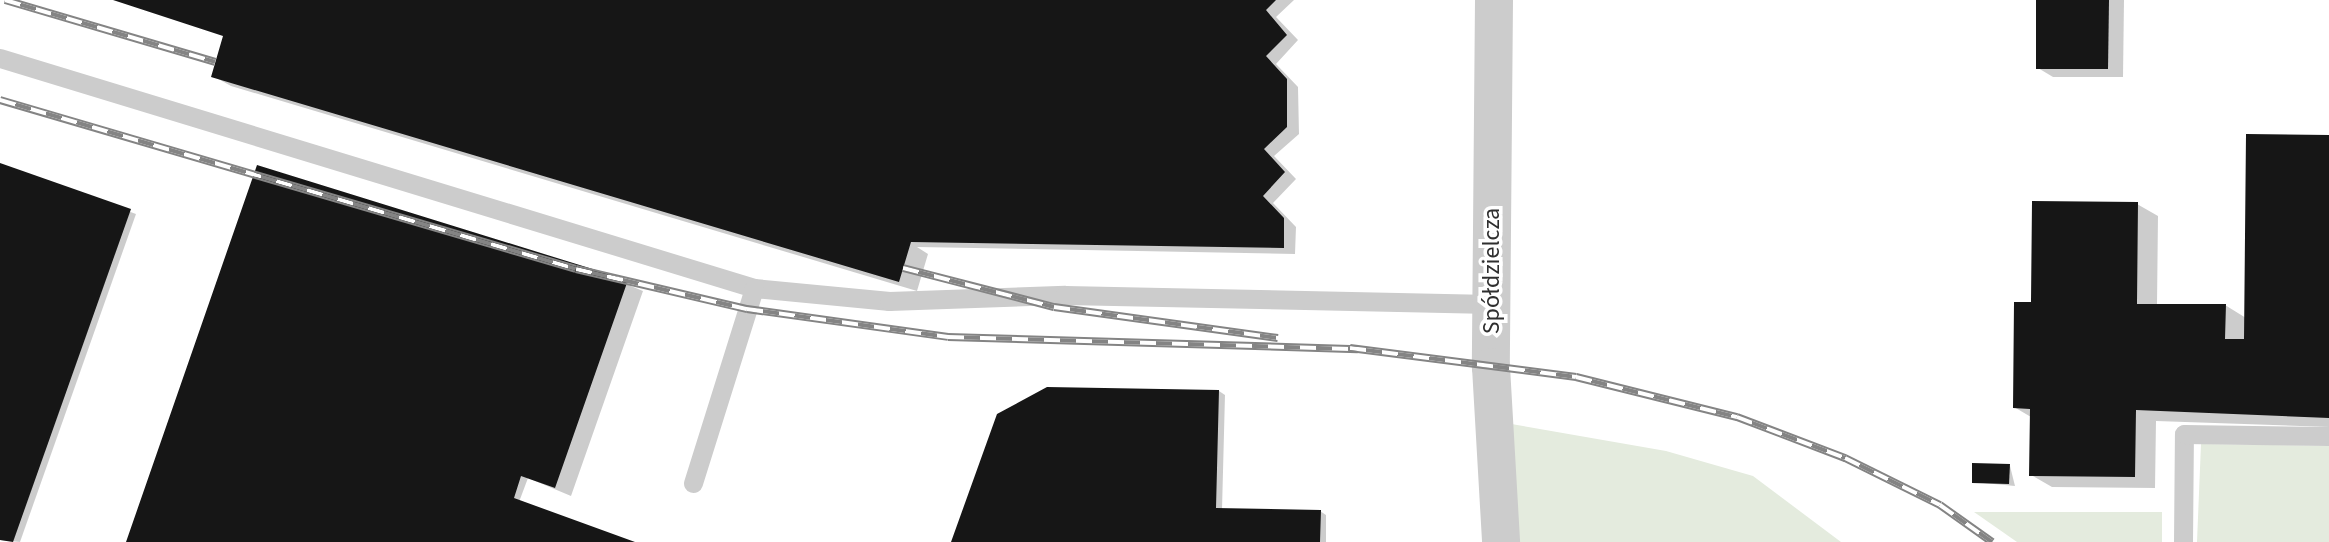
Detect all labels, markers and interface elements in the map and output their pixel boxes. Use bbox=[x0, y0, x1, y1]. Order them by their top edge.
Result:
street label: Spółdzielcza bbox=[1478, 208, 1506, 334]

